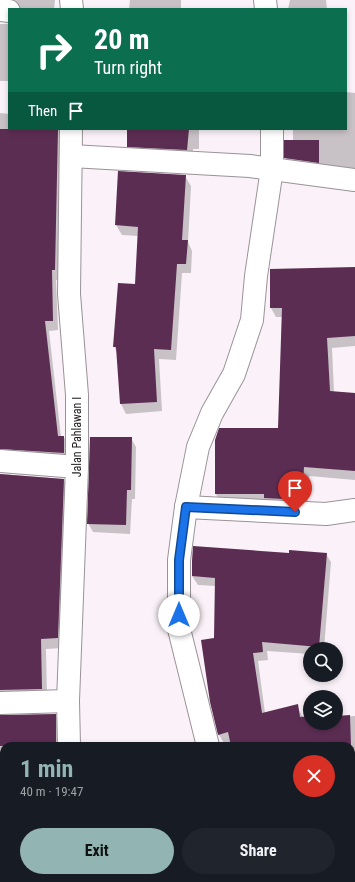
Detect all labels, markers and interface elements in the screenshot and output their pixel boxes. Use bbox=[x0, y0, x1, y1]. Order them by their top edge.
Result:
text: 20 m bbox=[94, 23, 150, 56]
icon: right bbox=[28, 24, 80, 76]
text: Turn right bbox=[94, 57, 162, 78]
icon: arrive bbox=[65, 100, 87, 122]
text: Then bbox=[28, 102, 57, 120]
street label: Jalan Pahlawan I bbox=[70, 397, 84, 477]
pin bbox=[278, 471, 312, 512]
icon: arrive bbox=[284, 477, 306, 499]
position arrow bbox=[158, 594, 200, 636]
map controls bbox=[303, 642, 343, 730]
button: search bbox=[303, 642, 343, 682]
button: layers bbox=[303, 690, 343, 730]
text: 1 min bbox=[20, 755, 73, 783]
button: close bbox=[293, 755, 335, 797]
text: 40 m · 19:47 bbox=[20, 784, 83, 799]
button: Exit bbox=[20, 828, 174, 874]
button: Share bbox=[182, 828, 335, 874]

